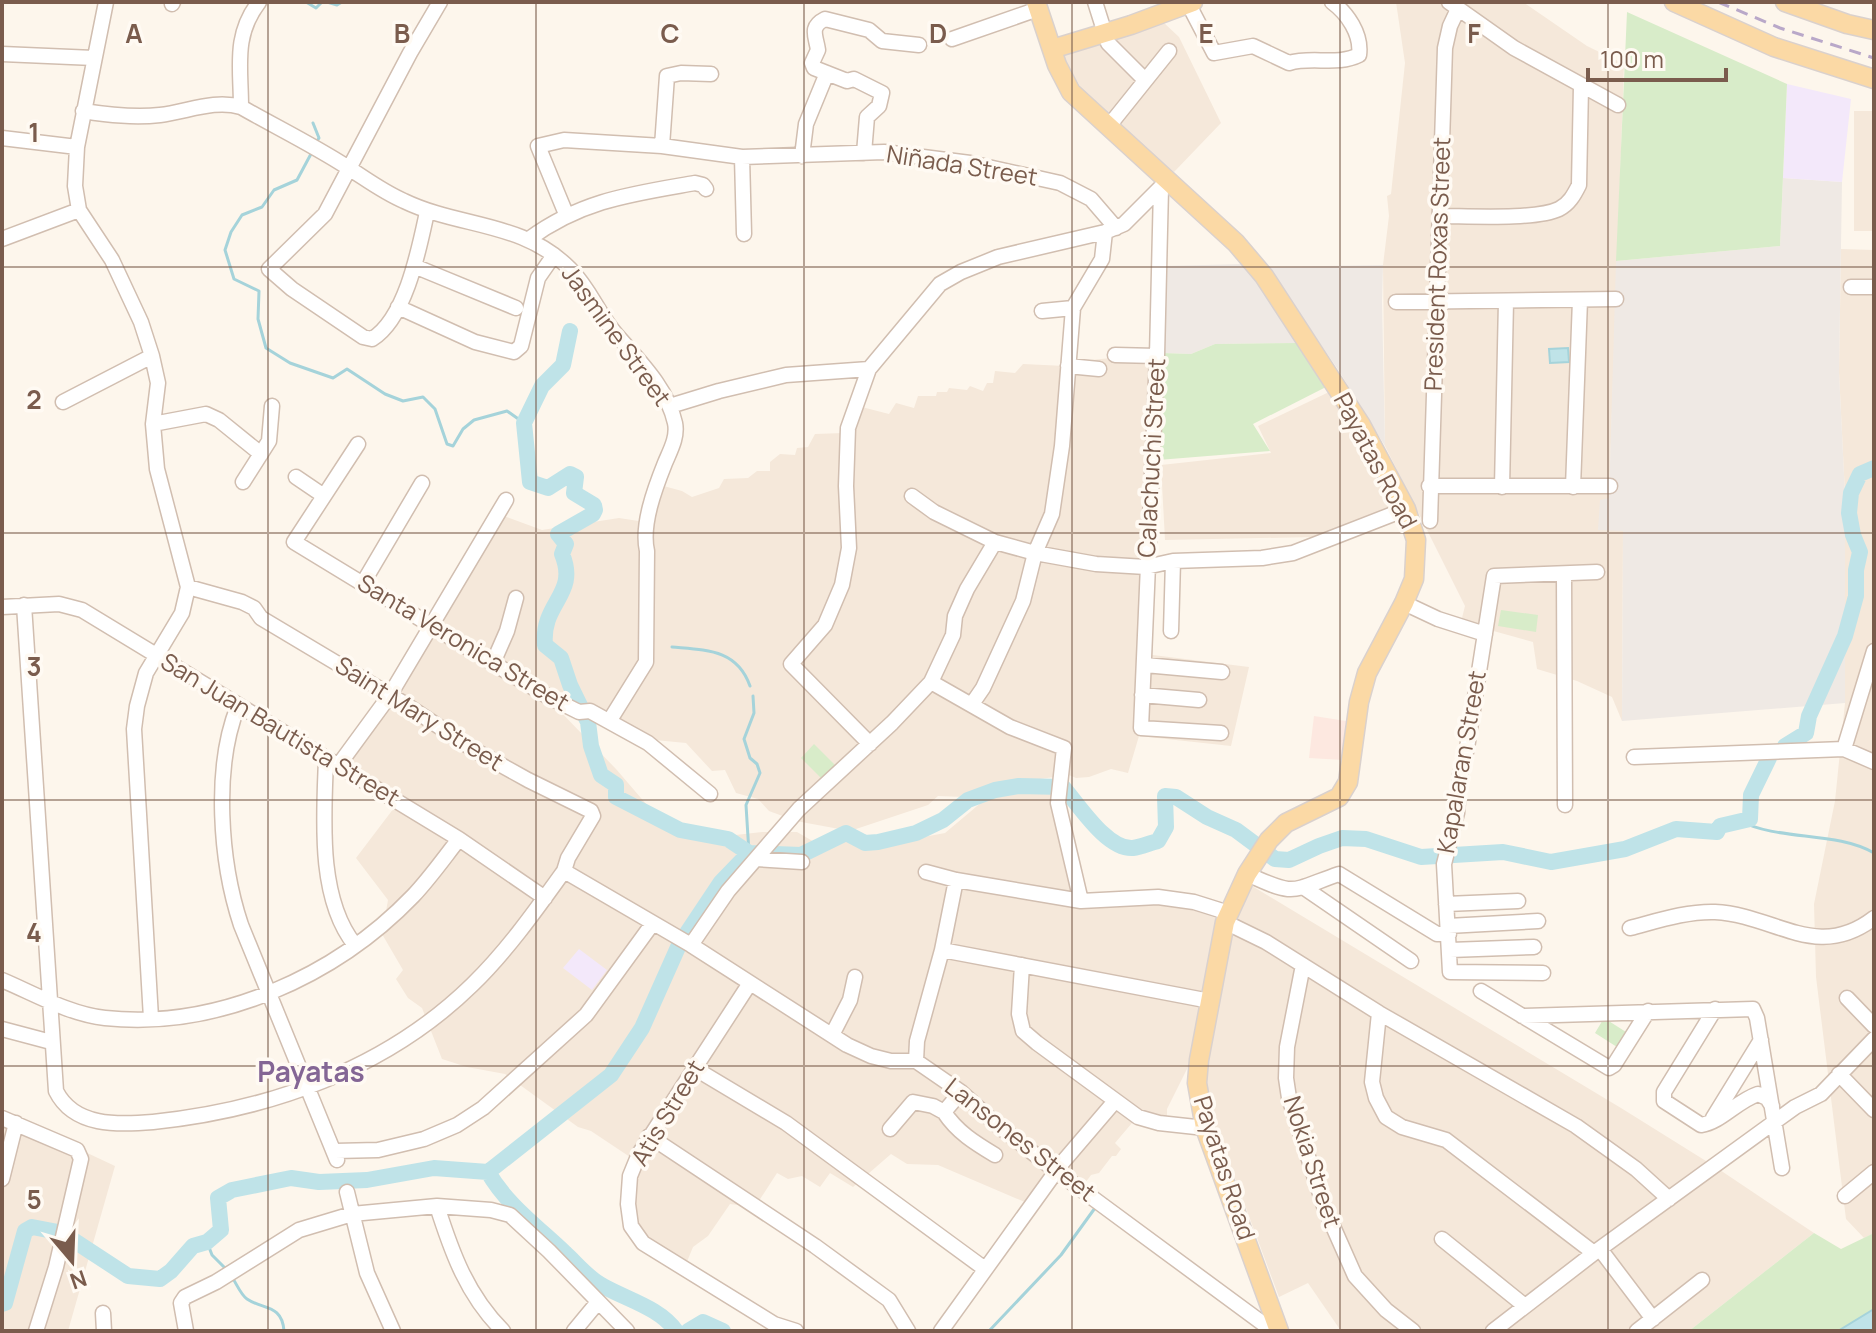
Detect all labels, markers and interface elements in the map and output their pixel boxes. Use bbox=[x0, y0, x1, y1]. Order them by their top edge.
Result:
text: A bbox=[125, 15, 143, 51]
text: B bbox=[394, 15, 410, 51]
text: C bbox=[660, 15, 680, 51]
text: D bbox=[929, 15, 947, 51]
text: E bbox=[1198, 15, 1214, 51]
text: F bbox=[1467, 15, 1481, 51]
scale bar bbox=[1588, 32, 1726, 82]
text: 100 m bbox=[1600, 42, 1664, 75]
text: 1 bbox=[28, 114, 40, 150]
street label: Niñada Street bbox=[884, 136, 1040, 193]
street label: President Roxas Street bbox=[1416, 136, 1457, 392]
street label: Jasmine Street bbox=[555, 258, 680, 412]
street label: Calachuchi Street bbox=[1129, 357, 1172, 558]
text: 2 bbox=[26, 381, 42, 417]
street label: Payatas Road bbox=[1327, 387, 1426, 534]
street label: Santa Veronica Street bbox=[352, 565, 576, 718]
street label: San Juan Bautista Street bbox=[155, 644, 406, 813]
text: 3 bbox=[26, 648, 42, 684]
street label: Saint Mary Street bbox=[329, 648, 510, 778]
street label: Kapalaran Street bbox=[1428, 668, 1493, 856]
text: 4 bbox=[26, 914, 42, 950]
district label: Payatas bbox=[257, 1052, 365, 1090]
street label: Atis Street bbox=[622, 1053, 711, 1171]
street label: Lansones Street bbox=[939, 1070, 1103, 1208]
street label: Payatas Road bbox=[1187, 1091, 1264, 1244]
street label: Nokia Street bbox=[1277, 1091, 1350, 1232]
text: 5 bbox=[26, 1181, 42, 1217]
north arrow bbox=[32, 1221, 112, 1301]
text: N bbox=[66, 1263, 91, 1297]

